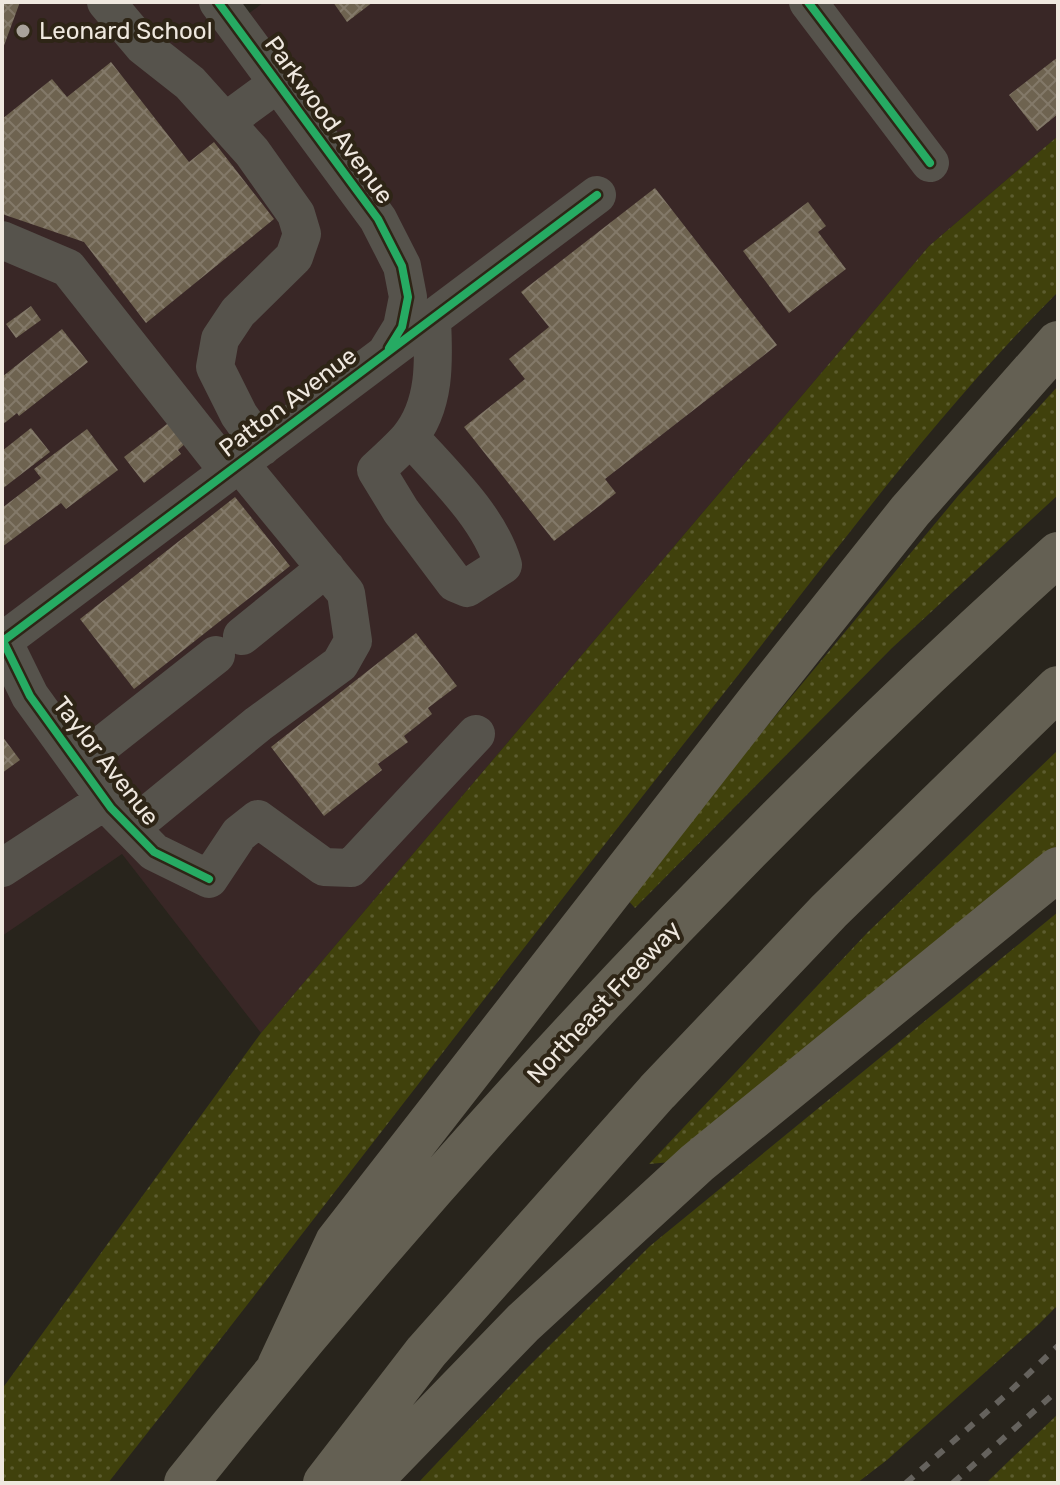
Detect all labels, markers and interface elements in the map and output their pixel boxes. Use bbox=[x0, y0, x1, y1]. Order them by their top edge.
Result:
place label: Leonard School bbox=[39, 17, 212, 45]
marker: Leonard School bbox=[14, 22, 32, 40]
street label: Parkwood Avenue bbox=[259, 31, 399, 209]
street label: Patton Avenue bbox=[214, 341, 362, 463]
street label: Taylor Avenue bbox=[47, 691, 165, 831]
street label: Northeast Freeway bbox=[521, 915, 687, 1089]

